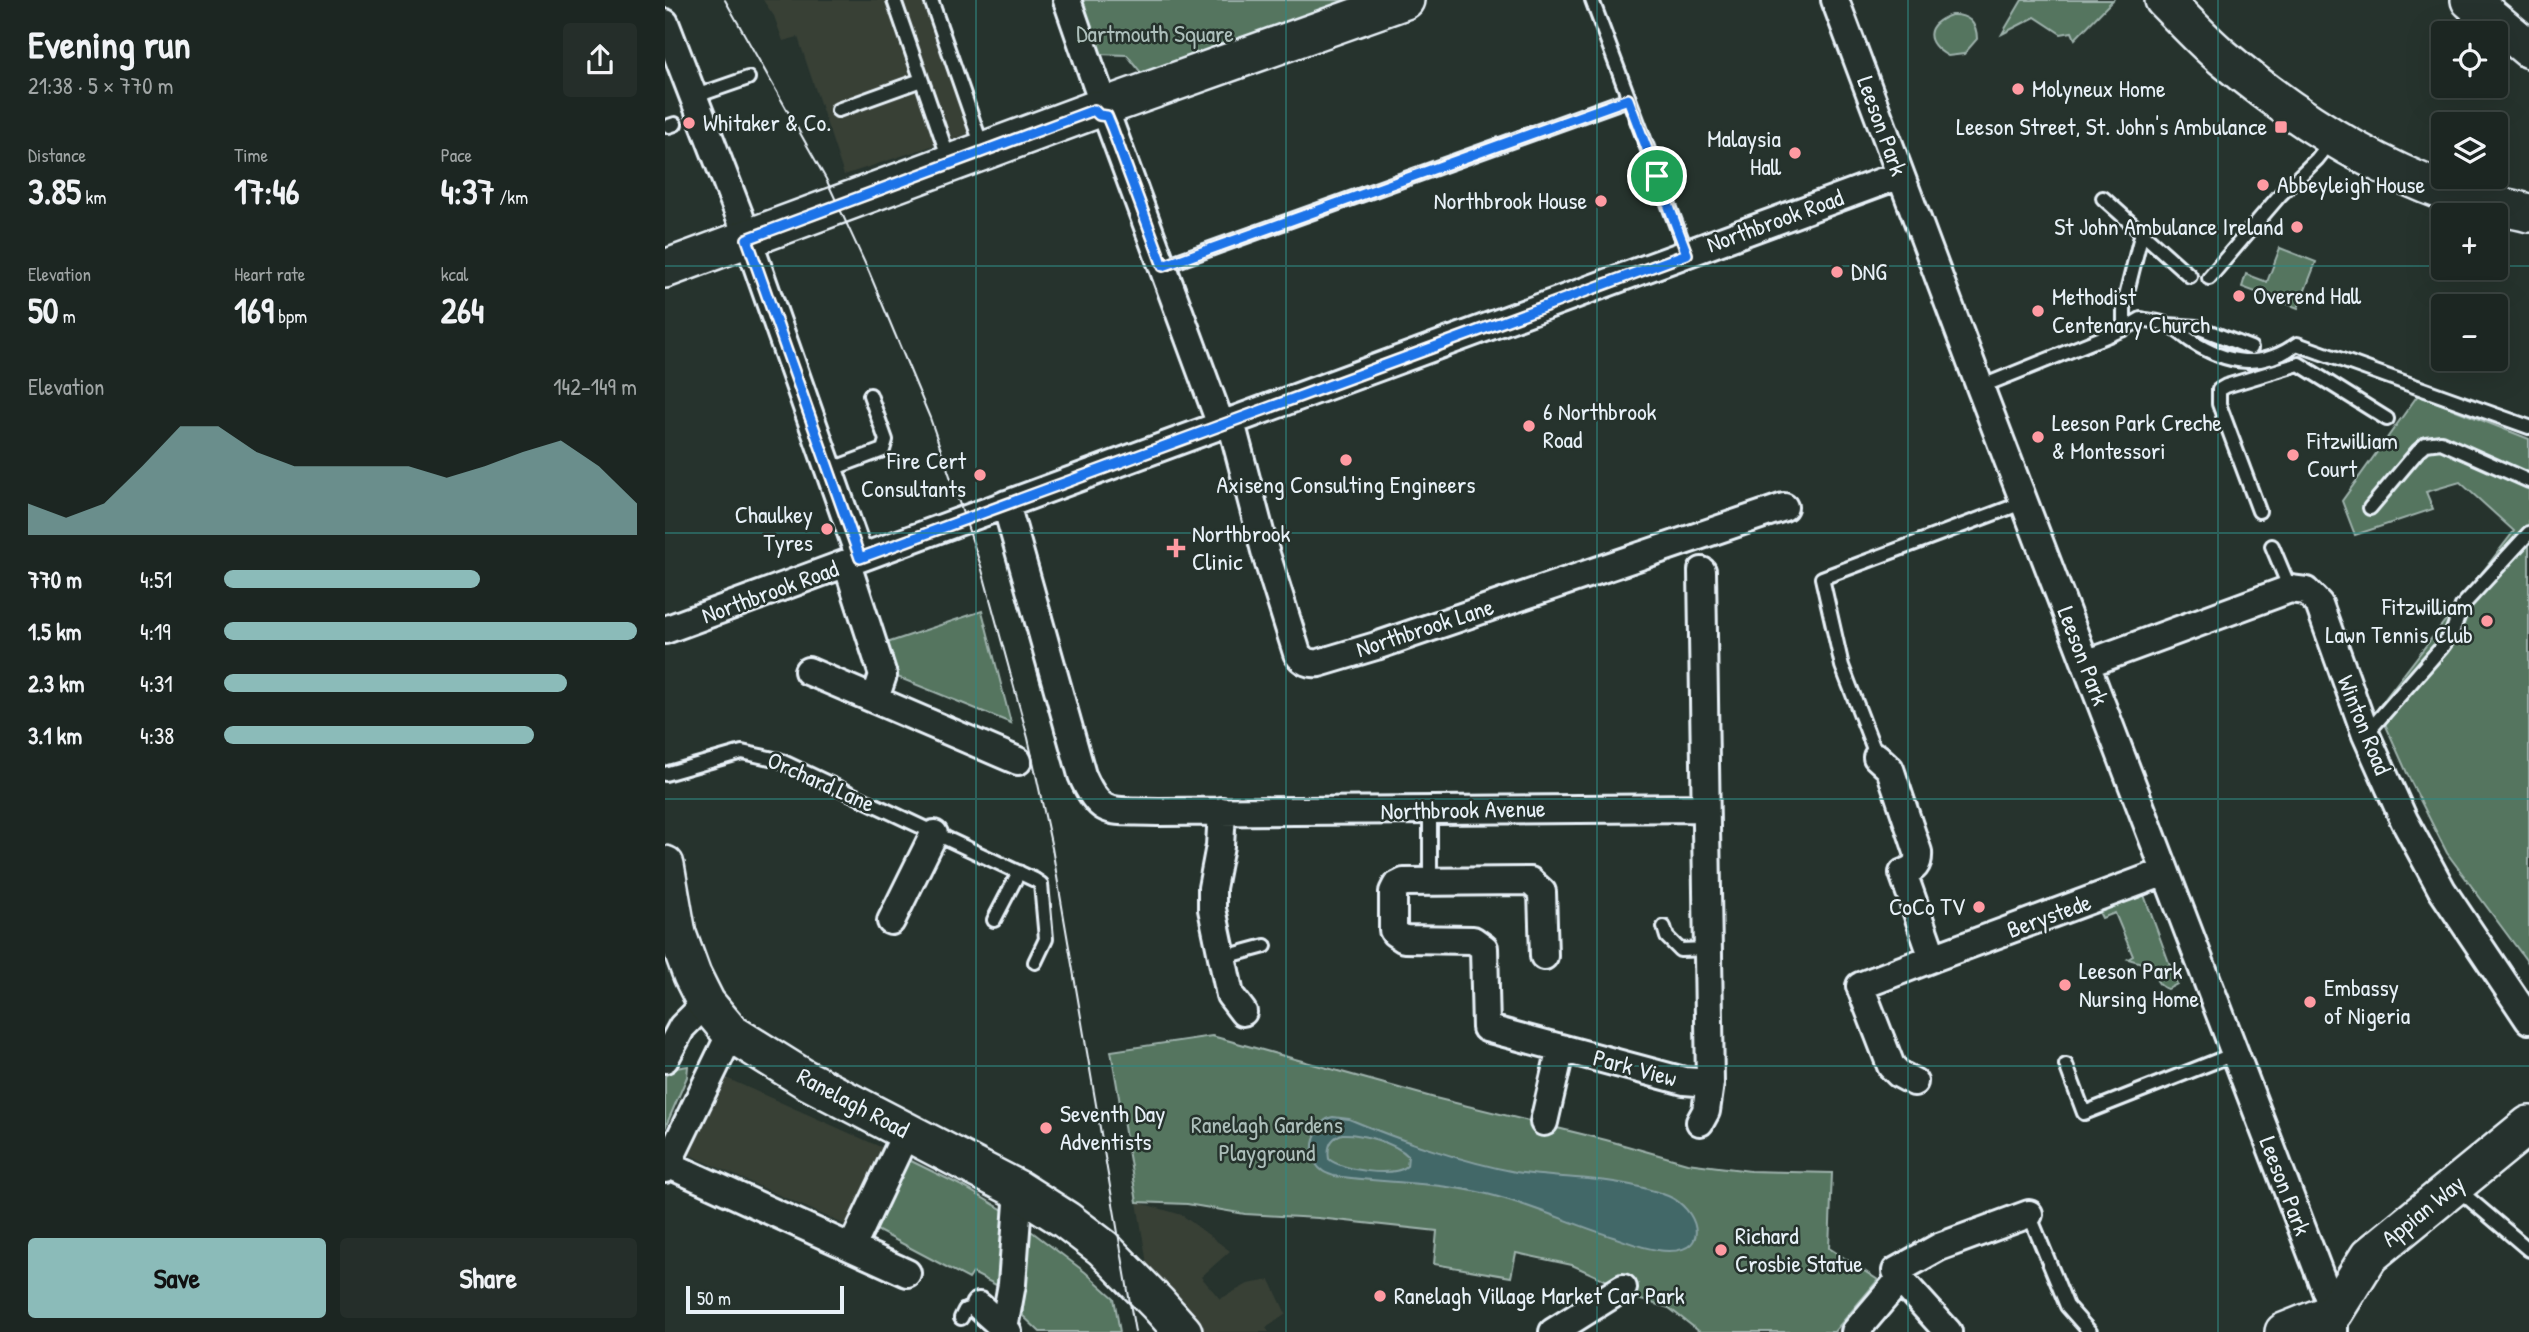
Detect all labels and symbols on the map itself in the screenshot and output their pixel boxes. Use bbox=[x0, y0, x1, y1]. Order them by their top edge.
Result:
park label: Dartmouth Square bbox=[1076, 17, 1234, 49]
street label: Leeson Park bbox=[1850, 72, 1916, 180]
place label: Molyneux Home bbox=[2032, 72, 2166, 104]
marker: Molyneux Home bbox=[2010, 81, 2026, 97]
place label: Whitaker & Co. bbox=[703, 106, 831, 138]
place label: Leeson Street, St. John's Ambulance bbox=[1956, 110, 2267, 142]
marker: Whitaker & Co. bbox=[681, 115, 697, 131]
marker: Leeson Street, St. John's Ambulance bbox=[2273, 119, 2289, 135]
place label: Malaysia Hall bbox=[1707, 122, 1782, 182]
marker: Malaysia Hall bbox=[1787, 145, 1803, 161]
pin bbox=[1627, 146, 1687, 206]
place label: Abbeyleigh House bbox=[2277, 168, 2426, 200]
marker: Abbeyleigh House bbox=[2255, 177, 2271, 193]
street label: Northbrook Road bbox=[1702, 181, 1847, 260]
place label: Northbrook House bbox=[1434, 184, 1587, 216]
marker: Northbrook House bbox=[1593, 193, 1609, 209]
place label: St John Ambulance Ireland bbox=[2054, 210, 2283, 242]
marker: St John Ambulance Ireland bbox=[2289, 219, 2305, 235]
place label: DNG bbox=[1851, 255, 1887, 287]
marker: DNG bbox=[1829, 264, 1845, 280]
place label: Overend Hall bbox=[2253, 279, 2362, 311]
place label: Methodist Centenary Church bbox=[2052, 280, 2210, 340]
marker: Overend Hall bbox=[2231, 288, 2247, 304]
marker: Methodist Centenary Church bbox=[2030, 303, 2046, 319]
place label: 6 Northbrook Road bbox=[1543, 395, 1657, 455]
place label: Leeson Park Creche & Montessori bbox=[2052, 406, 2222, 466]
marker: 6 Northbrook Road bbox=[1521, 418, 1537, 434]
place label: Fitzwilliam Court bbox=[2306, 424, 2398, 484]
marker: Leeson Park Creche & Montessori bbox=[2030, 429, 2046, 445]
place label: Fire Cert Consultants bbox=[861, 444, 967, 504]
marker: Fitzwilliam Court bbox=[2285, 447, 2301, 463]
marker: Axiseng Consulting Engineers bbox=[1338, 452, 1354, 468]
marker: Fire Cert Consultants bbox=[972, 467, 988, 483]
place label: Axiseng Consulting Engineers bbox=[1216, 468, 1476, 500]
place label: Chaulkey Tyres bbox=[735, 498, 813, 558]
place label: Northbrook Clinic bbox=[1192, 517, 1290, 577]
marker: Chaulkey Tyres bbox=[819, 521, 835, 537]
marker: Northbrook Clinic bbox=[1166, 538, 1186, 558]
street label: Northbrook Road bbox=[697, 552, 842, 631]
street label: Northbrook Lane bbox=[1352, 590, 1498, 664]
place label: Fitzwilliam Lawn Tennis Club bbox=[2326, 590, 2473, 650]
street label: Leeson Park bbox=[2050, 602, 2117, 710]
marker: Fitzwilliam Lawn Tennis Club bbox=[2479, 613, 2495, 629]
street label: Winton Road bbox=[2330, 670, 2399, 779]
street label: Orchard Lane bbox=[763, 743, 881, 819]
street label: Northbrook Avenue bbox=[1380, 792, 1546, 826]
street label: Berystede bbox=[2002, 885, 2095, 945]
place label: CoCo TV bbox=[1889, 890, 1966, 922]
marker: CoCo TV bbox=[1971, 899, 1987, 915]
place label: Leeson Park Nursing Home bbox=[2079, 954, 2199, 1014]
place label: Embassy of Nigeria bbox=[2324, 971, 2410, 1031]
marker: Leeson Park Nursing Home bbox=[2057, 977, 2073, 993]
marker: Embassy of Nigeria bbox=[2302, 994, 2318, 1010]
street label: Park View bbox=[1590, 1041, 1681, 1094]
street label: Ranelagh Road bbox=[792, 1059, 915, 1145]
place label: Seventh Day Adventists bbox=[1060, 1097, 1165, 1157]
park label: Ranelagh Gardens Playground bbox=[1191, 1108, 1343, 1168]
marker: Seventh Day Adventists bbox=[1038, 1120, 1054, 1136]
street label: Leeson Park bbox=[2252, 1132, 2319, 1240]
street label: Appian Way bbox=[2374, 1167, 2470, 1253]
place label: Richard Crosbie Statue bbox=[1735, 1219, 1863, 1279]
marker: Richard Crosbie Statue bbox=[1713, 1242, 1729, 1258]
place label: Ranelagh Village Market Car Park bbox=[1394, 1279, 1685, 1311]
scale bar bbox=[686, 1283, 843, 1315]
marker: Ranelagh Village Market Car Park bbox=[1372, 1288, 1388, 1304]

